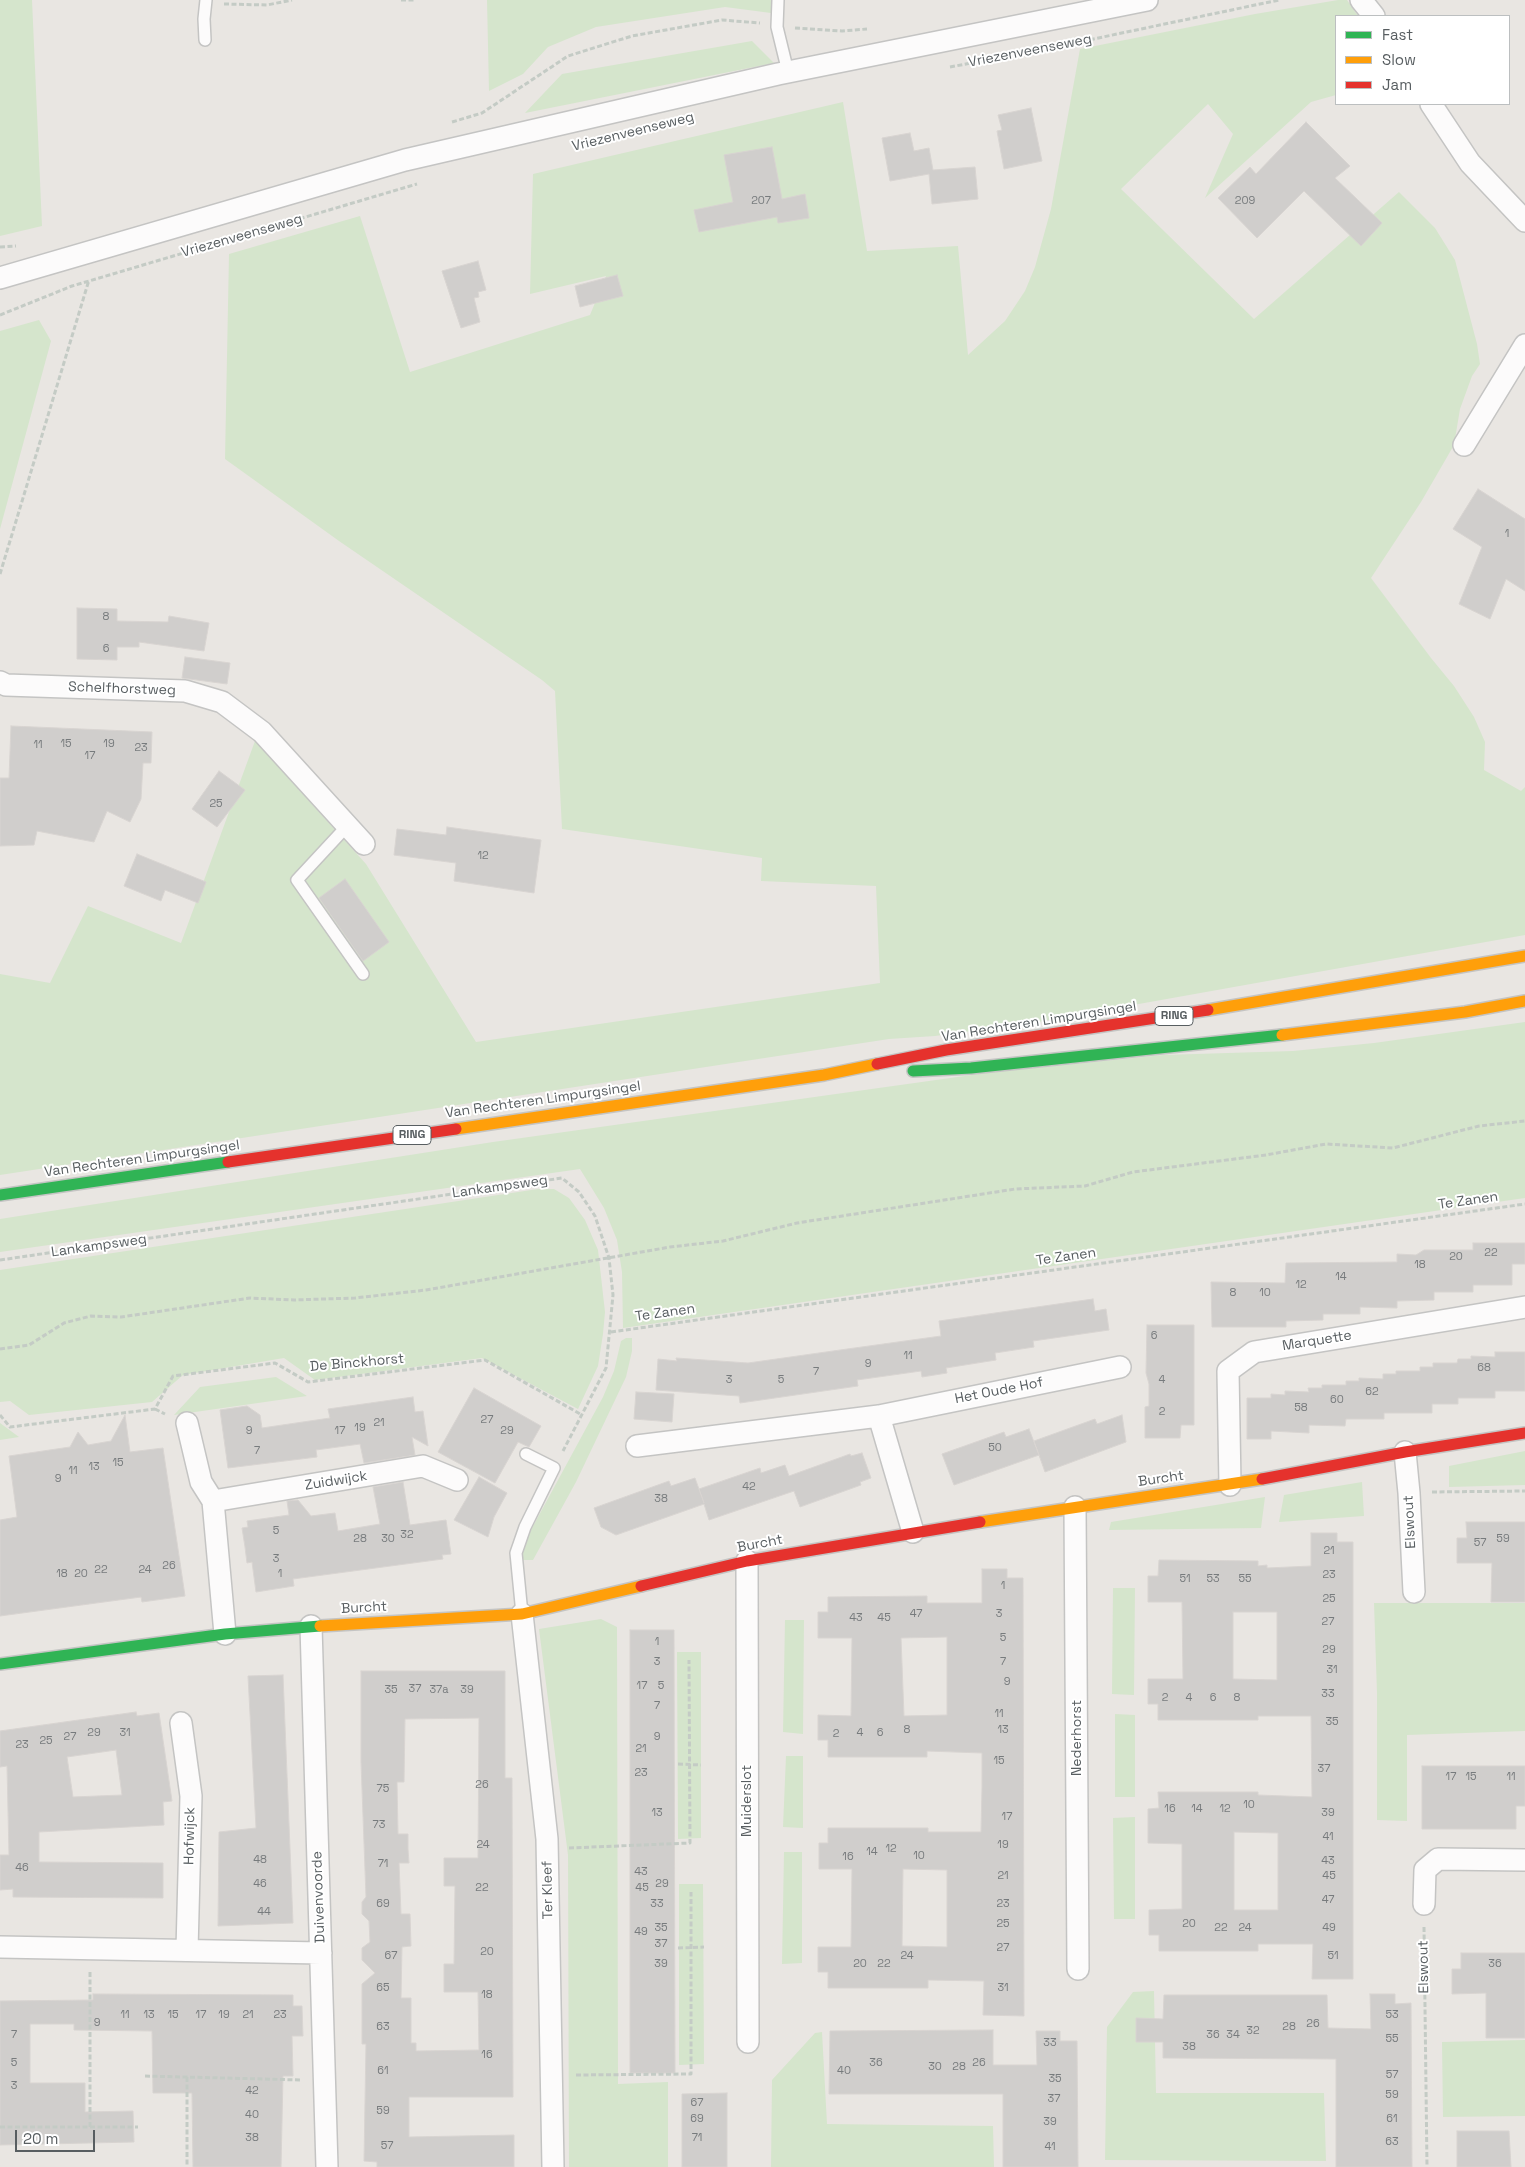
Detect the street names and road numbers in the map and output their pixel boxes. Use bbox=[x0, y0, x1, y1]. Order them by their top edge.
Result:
street label: Vriezenveenseweg bbox=[967, 31, 1093, 71]
street label: Vriezenveenseweg bbox=[570, 109, 696, 155]
street label: Vriezenveenseweg bbox=[179, 211, 305, 261]
street label: Schelfhorstweg bbox=[68, 679, 176, 699]
street label: Van Rechteren Limpurgsingel bbox=[940, 998, 1138, 1046]
road number: RING bbox=[1155, 1006, 1193, 1026]
street label: Van Rechteren Limpurgsingel bbox=[444, 1078, 642, 1122]
road number: RING bbox=[393, 1126, 431, 1144]
street label: Van Rechteren Limpurgsingel bbox=[43, 1137, 241, 1181]
street label: Lankampsweg bbox=[451, 1172, 549, 1202]
street label: Te Zanen bbox=[1437, 1188, 1499, 1214]
street label: Lankampsweg bbox=[50, 1231, 148, 1261]
street label: Te Zanen bbox=[1035, 1244, 1097, 1270]
street label: Te Zanen bbox=[634, 1300, 696, 1326]
street label: Marquette bbox=[1281, 1327, 1353, 1355]
street label: De Binckhorst bbox=[309, 1351, 405, 1375]
street label: Het Oude Hof bbox=[953, 1374, 1045, 1408]
street label: Burcht bbox=[1137, 1467, 1185, 1491]
street label: Zuidwijck bbox=[304, 1468, 368, 1494]
street label: Elswout bbox=[1400, 1495, 1420, 1549]
street label: Burcht bbox=[736, 1531, 784, 1557]
street label: Burcht bbox=[341, 1598, 387, 1618]
street label: Nederhorst bbox=[1069, 1700, 1085, 1776]
street label: Muiderslot bbox=[739, 1765, 755, 1837]
street label: Hofwijck bbox=[181, 1807, 199, 1865]
street label: Duivenvoorde bbox=[309, 1851, 329, 1943]
street label: Ter Kleef bbox=[539, 1861, 557, 1919]
street label: Elswout bbox=[1415, 1940, 1433, 1994]

